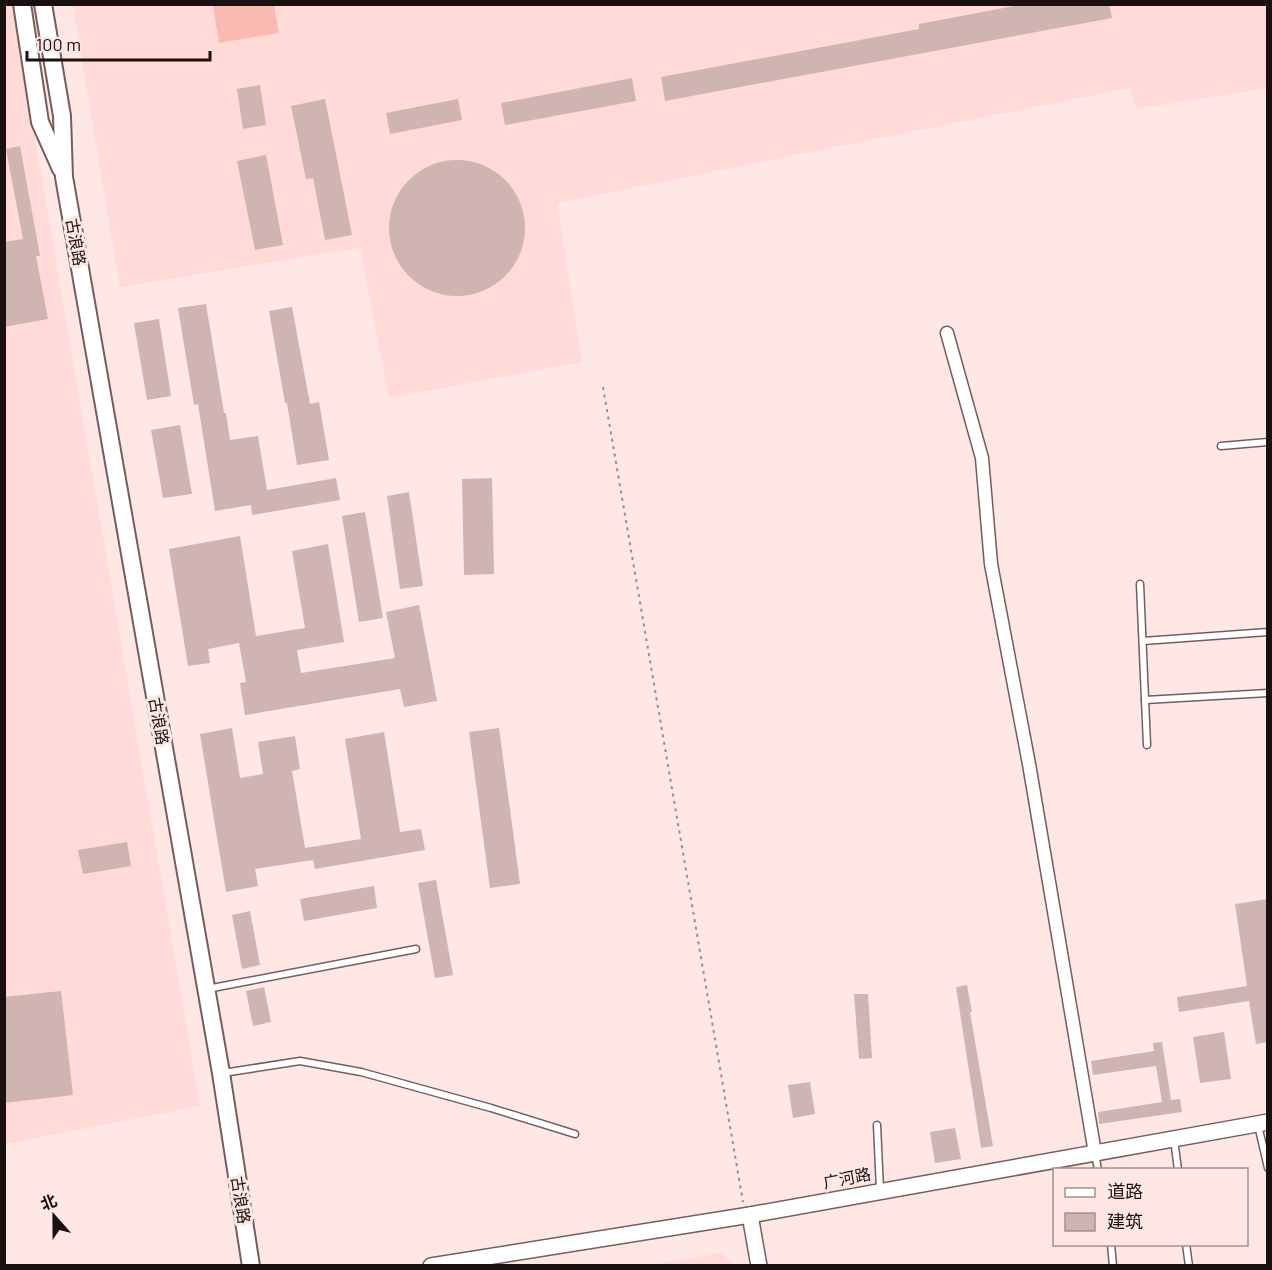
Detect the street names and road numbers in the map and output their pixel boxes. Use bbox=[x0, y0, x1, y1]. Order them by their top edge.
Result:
street label: 古浪路 bbox=[63, 217, 90, 267]
street label: 古浪路 bbox=[146, 696, 173, 746]
street label: 广河路 bbox=[822, 1164, 872, 1191]
street label: 古浪路 bbox=[228, 1175, 255, 1225]

